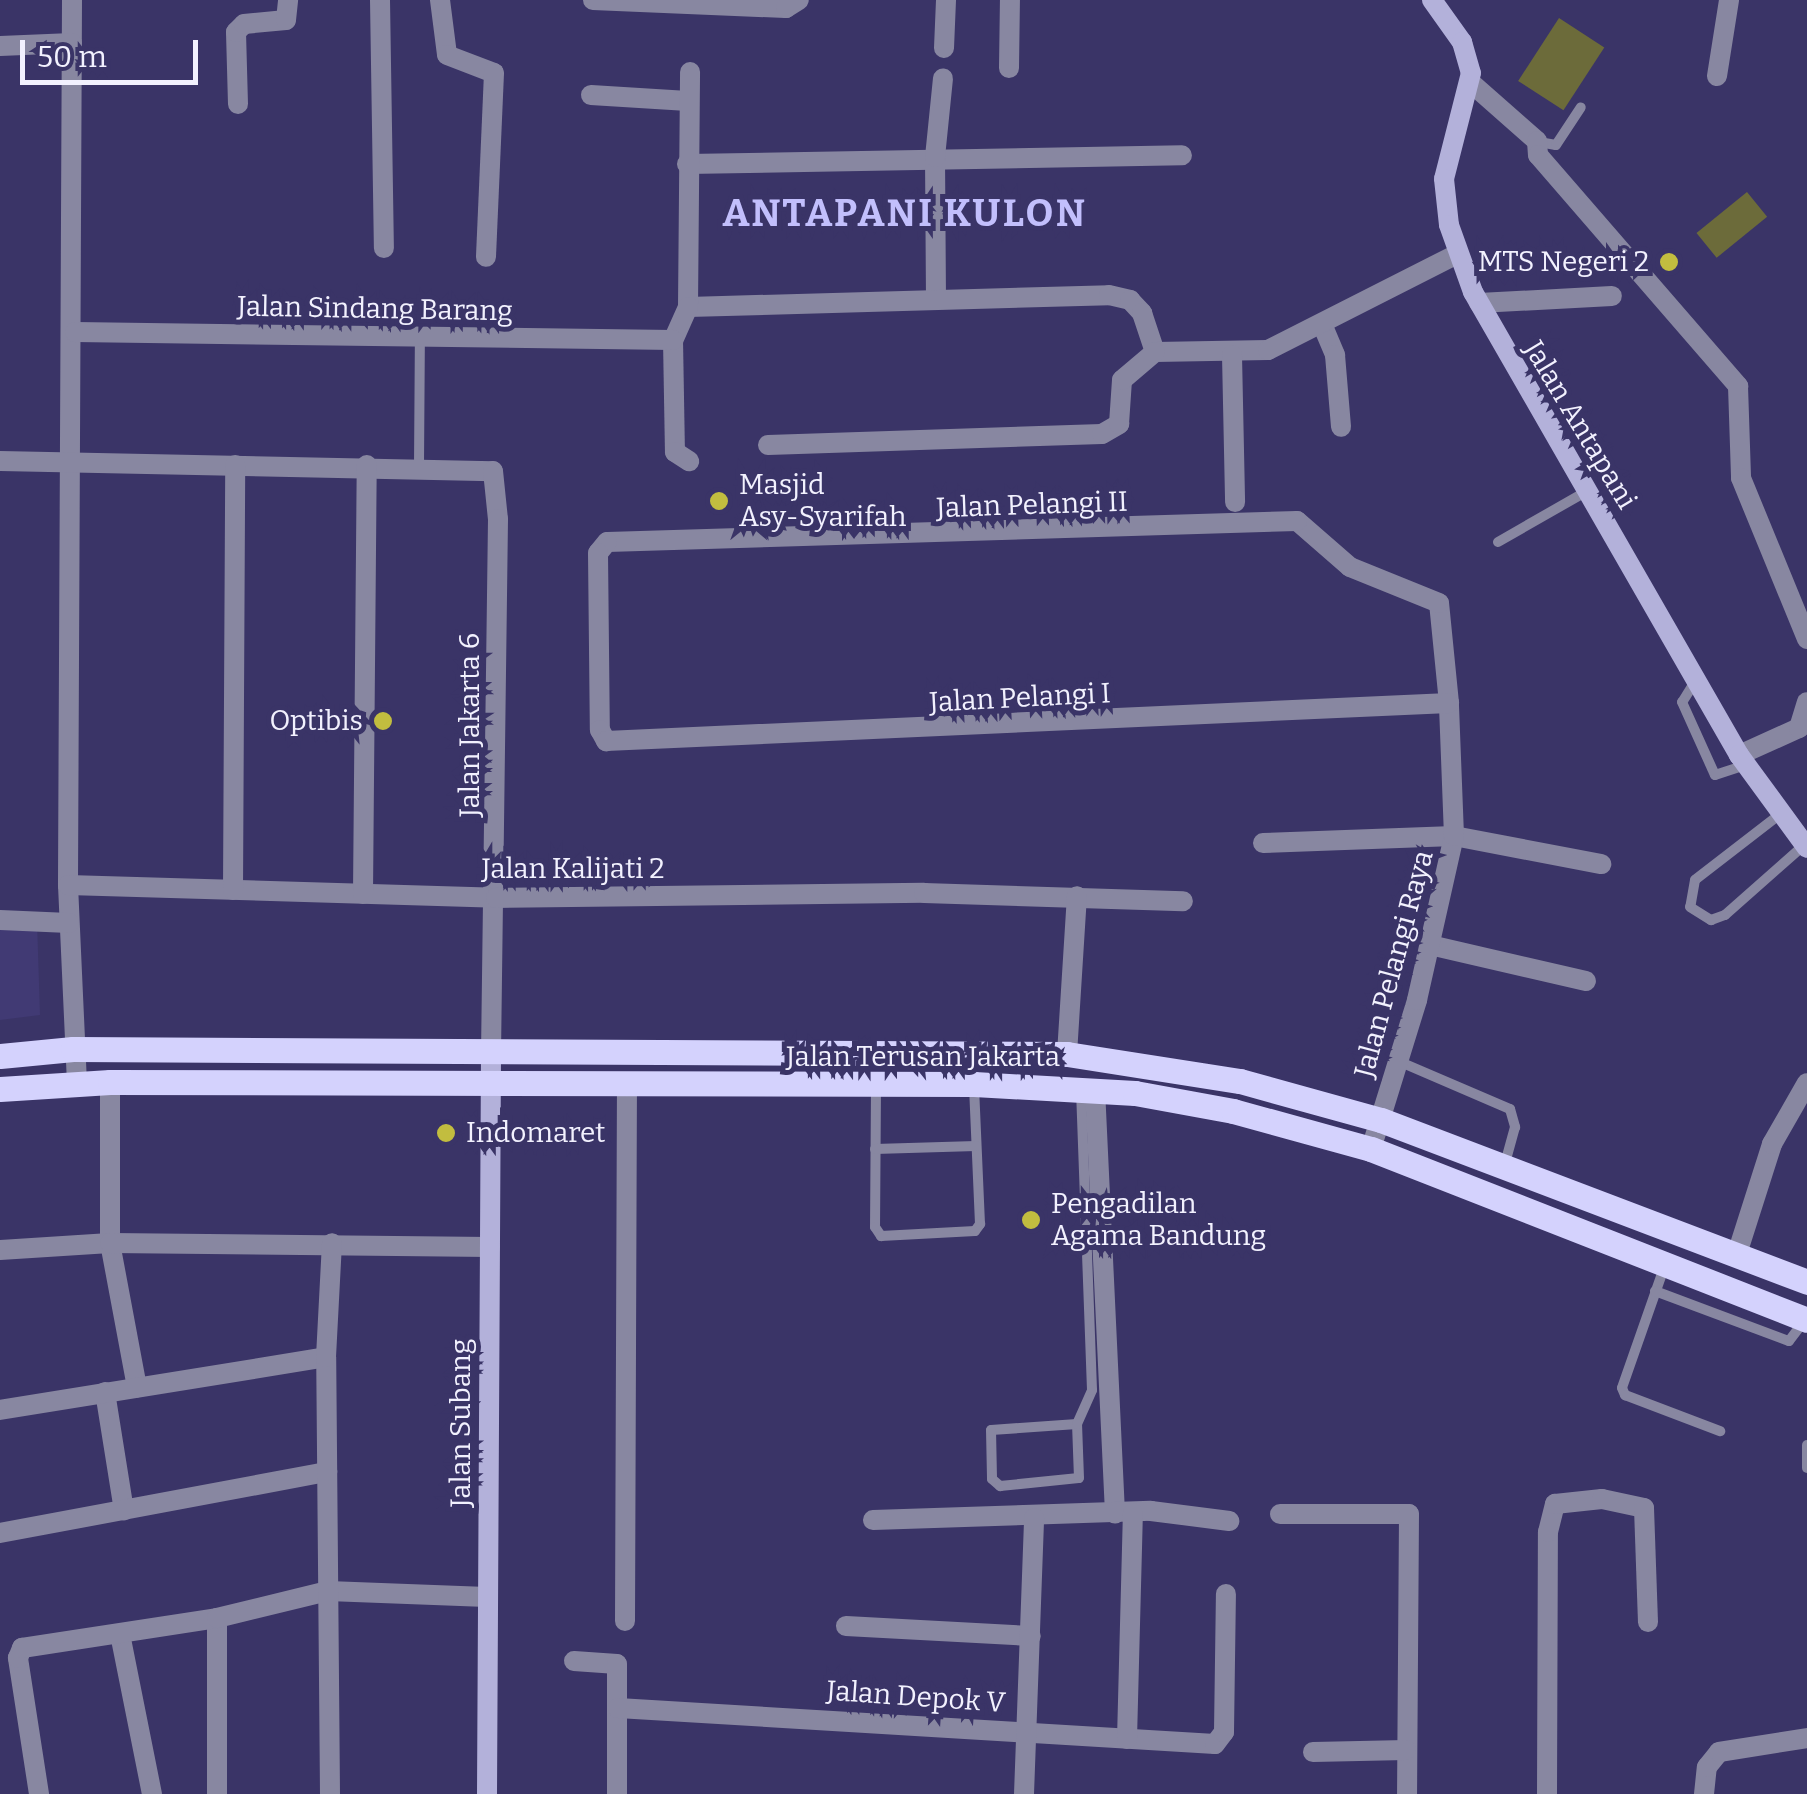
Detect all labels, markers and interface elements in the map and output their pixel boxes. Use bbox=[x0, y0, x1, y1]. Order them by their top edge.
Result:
scale bar bbox=[25, 20, 202, 82]
text: 50 m bbox=[37, 39, 107, 75]
district label: ANTAPANI KULON bbox=[722, 191, 1088, 237]
place label: MTS Negeri 2 bbox=[1478, 245, 1649, 279]
marker: MTS Negeri 2 bbox=[1658, 251, 1680, 273]
street label: Jalan Sindang Barang bbox=[237, 290, 513, 328]
street label: Jalan Antapani bbox=[1517, 335, 1643, 515]
place label: Masjid Asy-Syarifah bbox=[739, 468, 906, 534]
street label: Jalan Pelangi II bbox=[936, 485, 1128, 525]
marker: Masjid Asy-Syarifah bbox=[708, 490, 730, 512]
street label: Jalan Jakarta 6 bbox=[453, 633, 487, 817]
street label: Jalan Pelangi I bbox=[928, 676, 1112, 720]
place label: Optibis bbox=[269, 704, 363, 738]
marker: Optibis bbox=[372, 710, 394, 732]
street label: Jalan Pelangi Raya bbox=[1348, 847, 1440, 1081]
street label: Jalan Kalijati 2 bbox=[482, 852, 664, 886]
street label: Jalan Terusan Jakarta bbox=[786, 1040, 1060, 1074]
place label: Indomaret bbox=[466, 1116, 605, 1150]
marker: Indomaret bbox=[435, 1122, 457, 1144]
place label: Pengadilan Agama Bandung bbox=[1051, 1187, 1266, 1253]
marker: Pengadilan Agama Bandung bbox=[1020, 1209, 1042, 1231]
street label: Jalan Subang bbox=[444, 1339, 478, 1507]
street label: Jalan Depok V bbox=[825, 1674, 1007, 1720]

